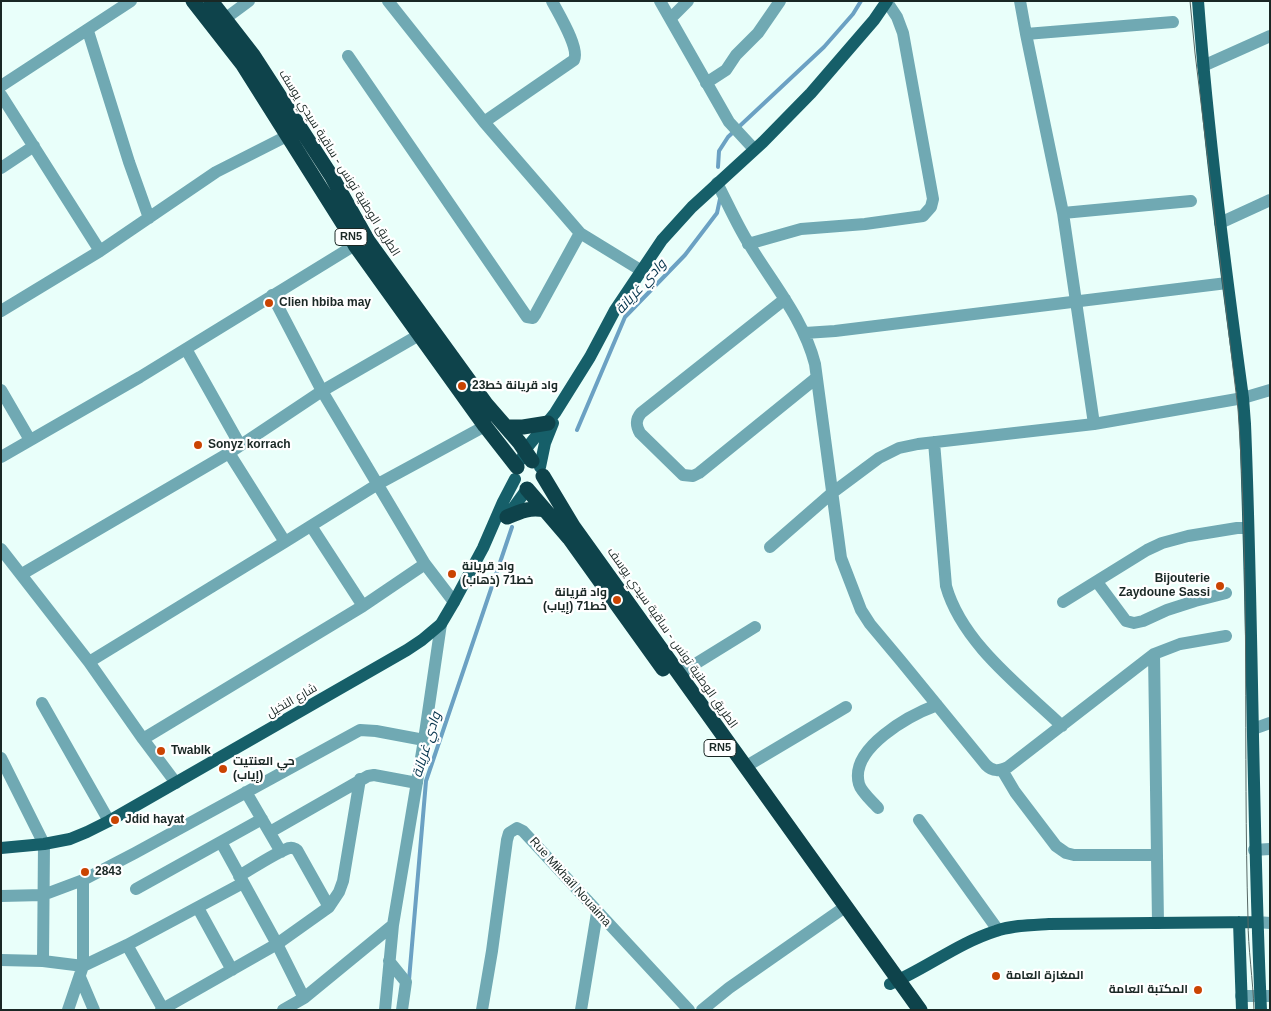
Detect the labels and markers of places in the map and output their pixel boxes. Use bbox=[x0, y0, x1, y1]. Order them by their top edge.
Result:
place label: Clien hbiba may bbox=[279, 296, 371, 310]
marker: Clien hbiba may bbox=[263, 297, 275, 309]
place label: واد قريانة خط23 bbox=[472, 379, 558, 393]
marker: واد قريانة خط23 bbox=[456, 380, 468, 392]
place label: Sonyz korrach bbox=[208, 438, 291, 452]
marker: Sonyz korrach bbox=[192, 439, 204, 451]
place label: واد قريانة خط71 (ذهاب) bbox=[462, 560, 533, 588]
marker: واد قريانة خط71 (ذهاب) bbox=[446, 568, 458, 580]
place label: Bijouterie Zaydoune Sassi bbox=[1119, 572, 1210, 600]
marker: Bijouterie Zaydoune Sassi bbox=[1214, 580, 1226, 592]
place label: واد قريانة خط71 (إياب) bbox=[543, 586, 607, 614]
marker: واد قريانة خط71 (إياب) bbox=[611, 594, 623, 606]
place label: Twablk bbox=[171, 744, 211, 758]
marker: Twablk bbox=[155, 745, 167, 757]
place label: حي العنتيت (إياب) bbox=[233, 755, 295, 783]
marker: حي العنتيت (إياب) bbox=[217, 763, 229, 775]
place label: Jdid hayat bbox=[125, 813, 184, 827]
marker: Jdid hayat bbox=[109, 814, 121, 826]
place label: 2843 bbox=[95, 865, 122, 879]
marker: 2843 bbox=[79, 866, 91, 878]
place label: المغازة العامة bbox=[1006, 969, 1084, 983]
marker: المغازة العامة bbox=[990, 970, 1002, 982]
place label: المكتبة العامة bbox=[1109, 983, 1188, 997]
marker: المكتبة العامة bbox=[1192, 984, 1204, 996]

